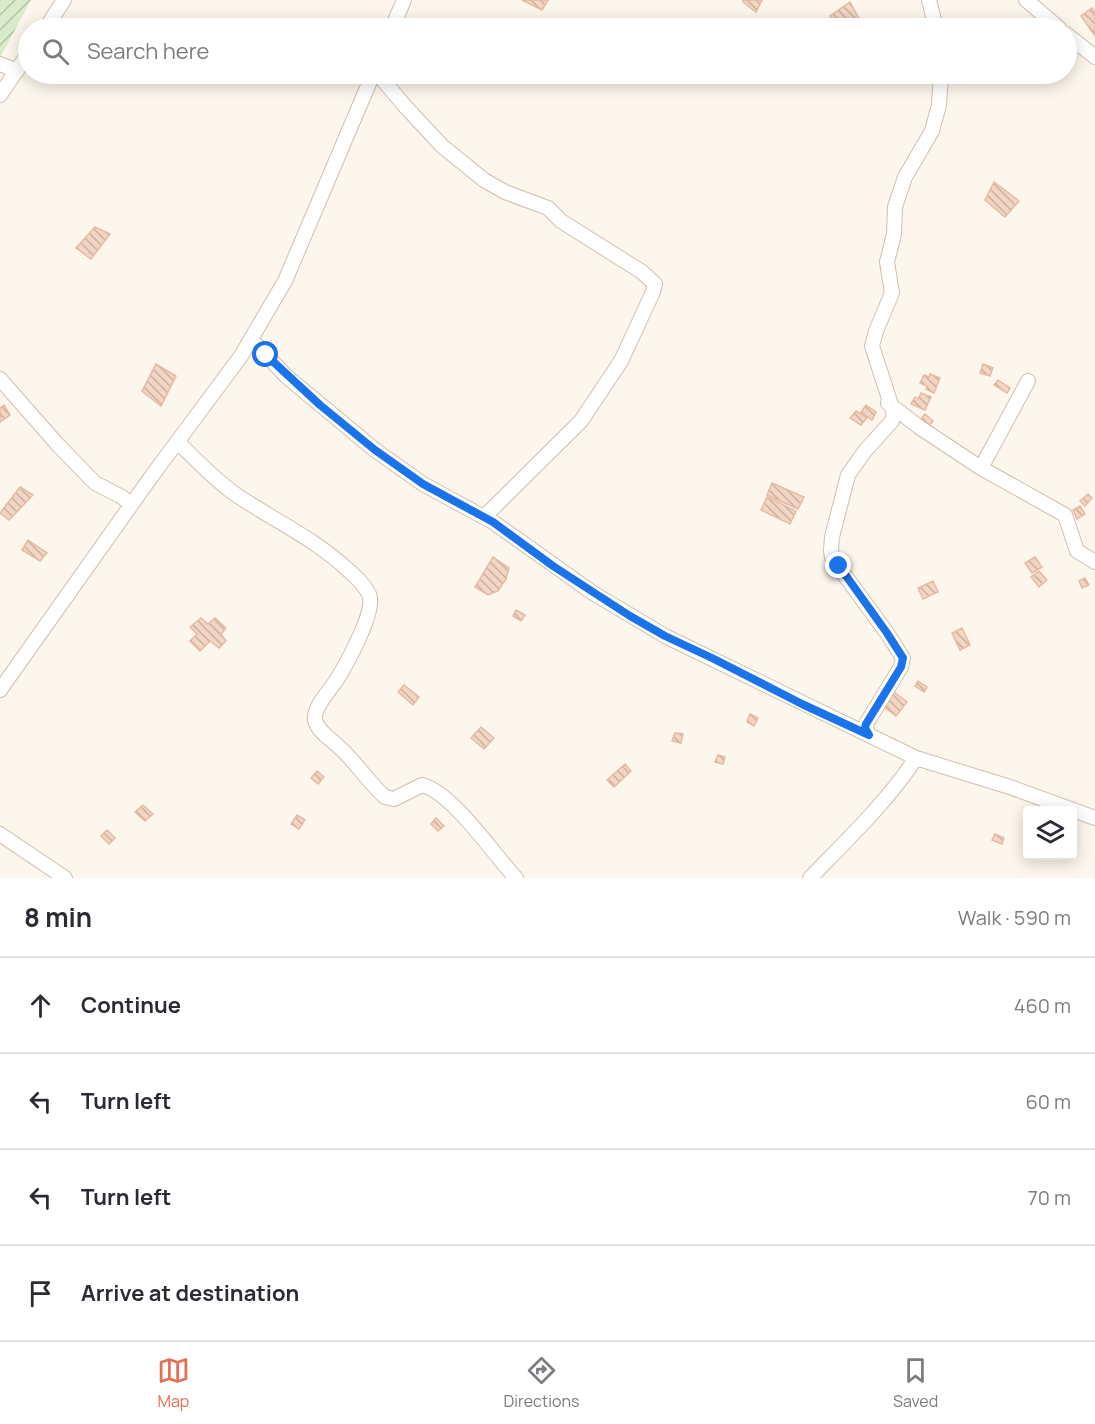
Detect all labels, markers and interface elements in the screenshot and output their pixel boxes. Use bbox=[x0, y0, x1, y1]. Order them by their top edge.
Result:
search box bbox=[18, 18, 1077, 84]
icon: search bbox=[39, 35, 72, 68]
text: Search here bbox=[87, 36, 209, 66]
route start bbox=[252, 341, 278, 367]
route end bbox=[825, 552, 851, 578]
map controls bbox=[1023, 806, 1077, 860]
button: layers bbox=[1023, 806, 1077, 860]
text: 8 min bbox=[24, 899, 92, 935]
text: Walk · 590 m bbox=[958, 904, 1071, 931]
icon: ahead bbox=[24, 989, 57, 1022]
text: Continue bbox=[81, 990, 181, 1020]
text: 460 m bbox=[1014, 992, 1071, 1019]
icon: left bbox=[24, 1085, 57, 1118]
text: Turn left bbox=[81, 1086, 171, 1116]
text: 60 m bbox=[1025, 1088, 1071, 1115]
icon: left bbox=[24, 1181, 57, 1214]
text: Turn left bbox=[81, 1182, 171, 1212]
text: 70 m bbox=[1028, 1184, 1071, 1211]
icon: arrive bbox=[24, 1277, 57, 1310]
text: Arrive at destination bbox=[81, 1278, 299, 1308]
tab: Map bbox=[157, 1354, 190, 1412]
tab: Directions bbox=[504, 1354, 579, 1412]
tab: Saved bbox=[893, 1354, 938, 1412]

